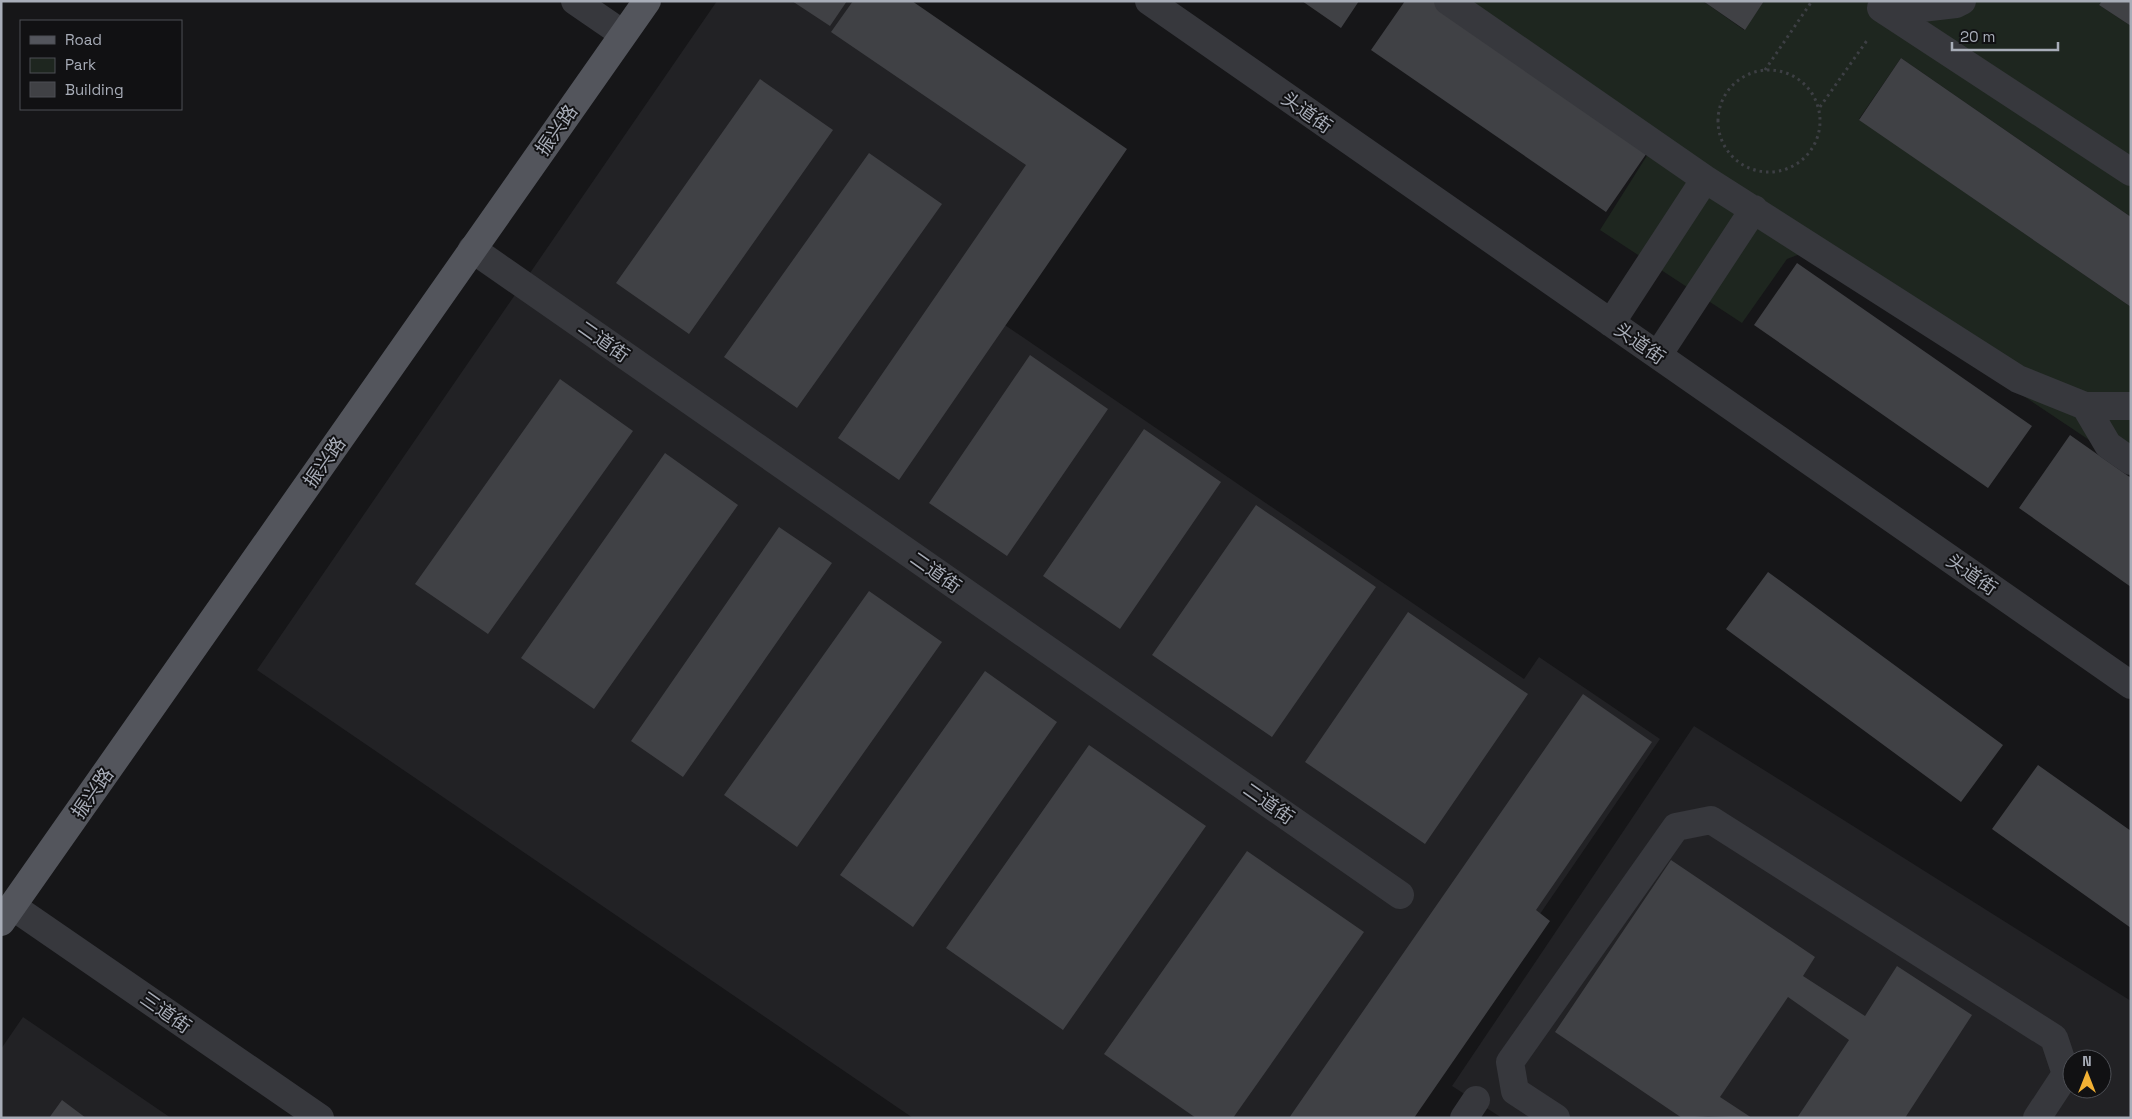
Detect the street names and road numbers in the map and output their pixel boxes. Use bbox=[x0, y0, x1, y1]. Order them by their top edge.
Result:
street label: 头道街 bbox=[1276, 86, 1337, 139]
street label: 振兴路 bbox=[530, 100, 583, 161]
street label: 二道街 bbox=[573, 315, 634, 368]
street label: 头道街 bbox=[1609, 317, 1670, 370]
street label: 振兴路 bbox=[298, 432, 351, 493]
street label: 二道街 bbox=[905, 546, 966, 599]
street label: 头道街 bbox=[1941, 548, 2002, 601]
street label: 振兴路 bbox=[66, 763, 119, 824]
street label: 二道街 bbox=[1238, 777, 1299, 830]
street label: 三道街 bbox=[135, 986, 196, 1039]

